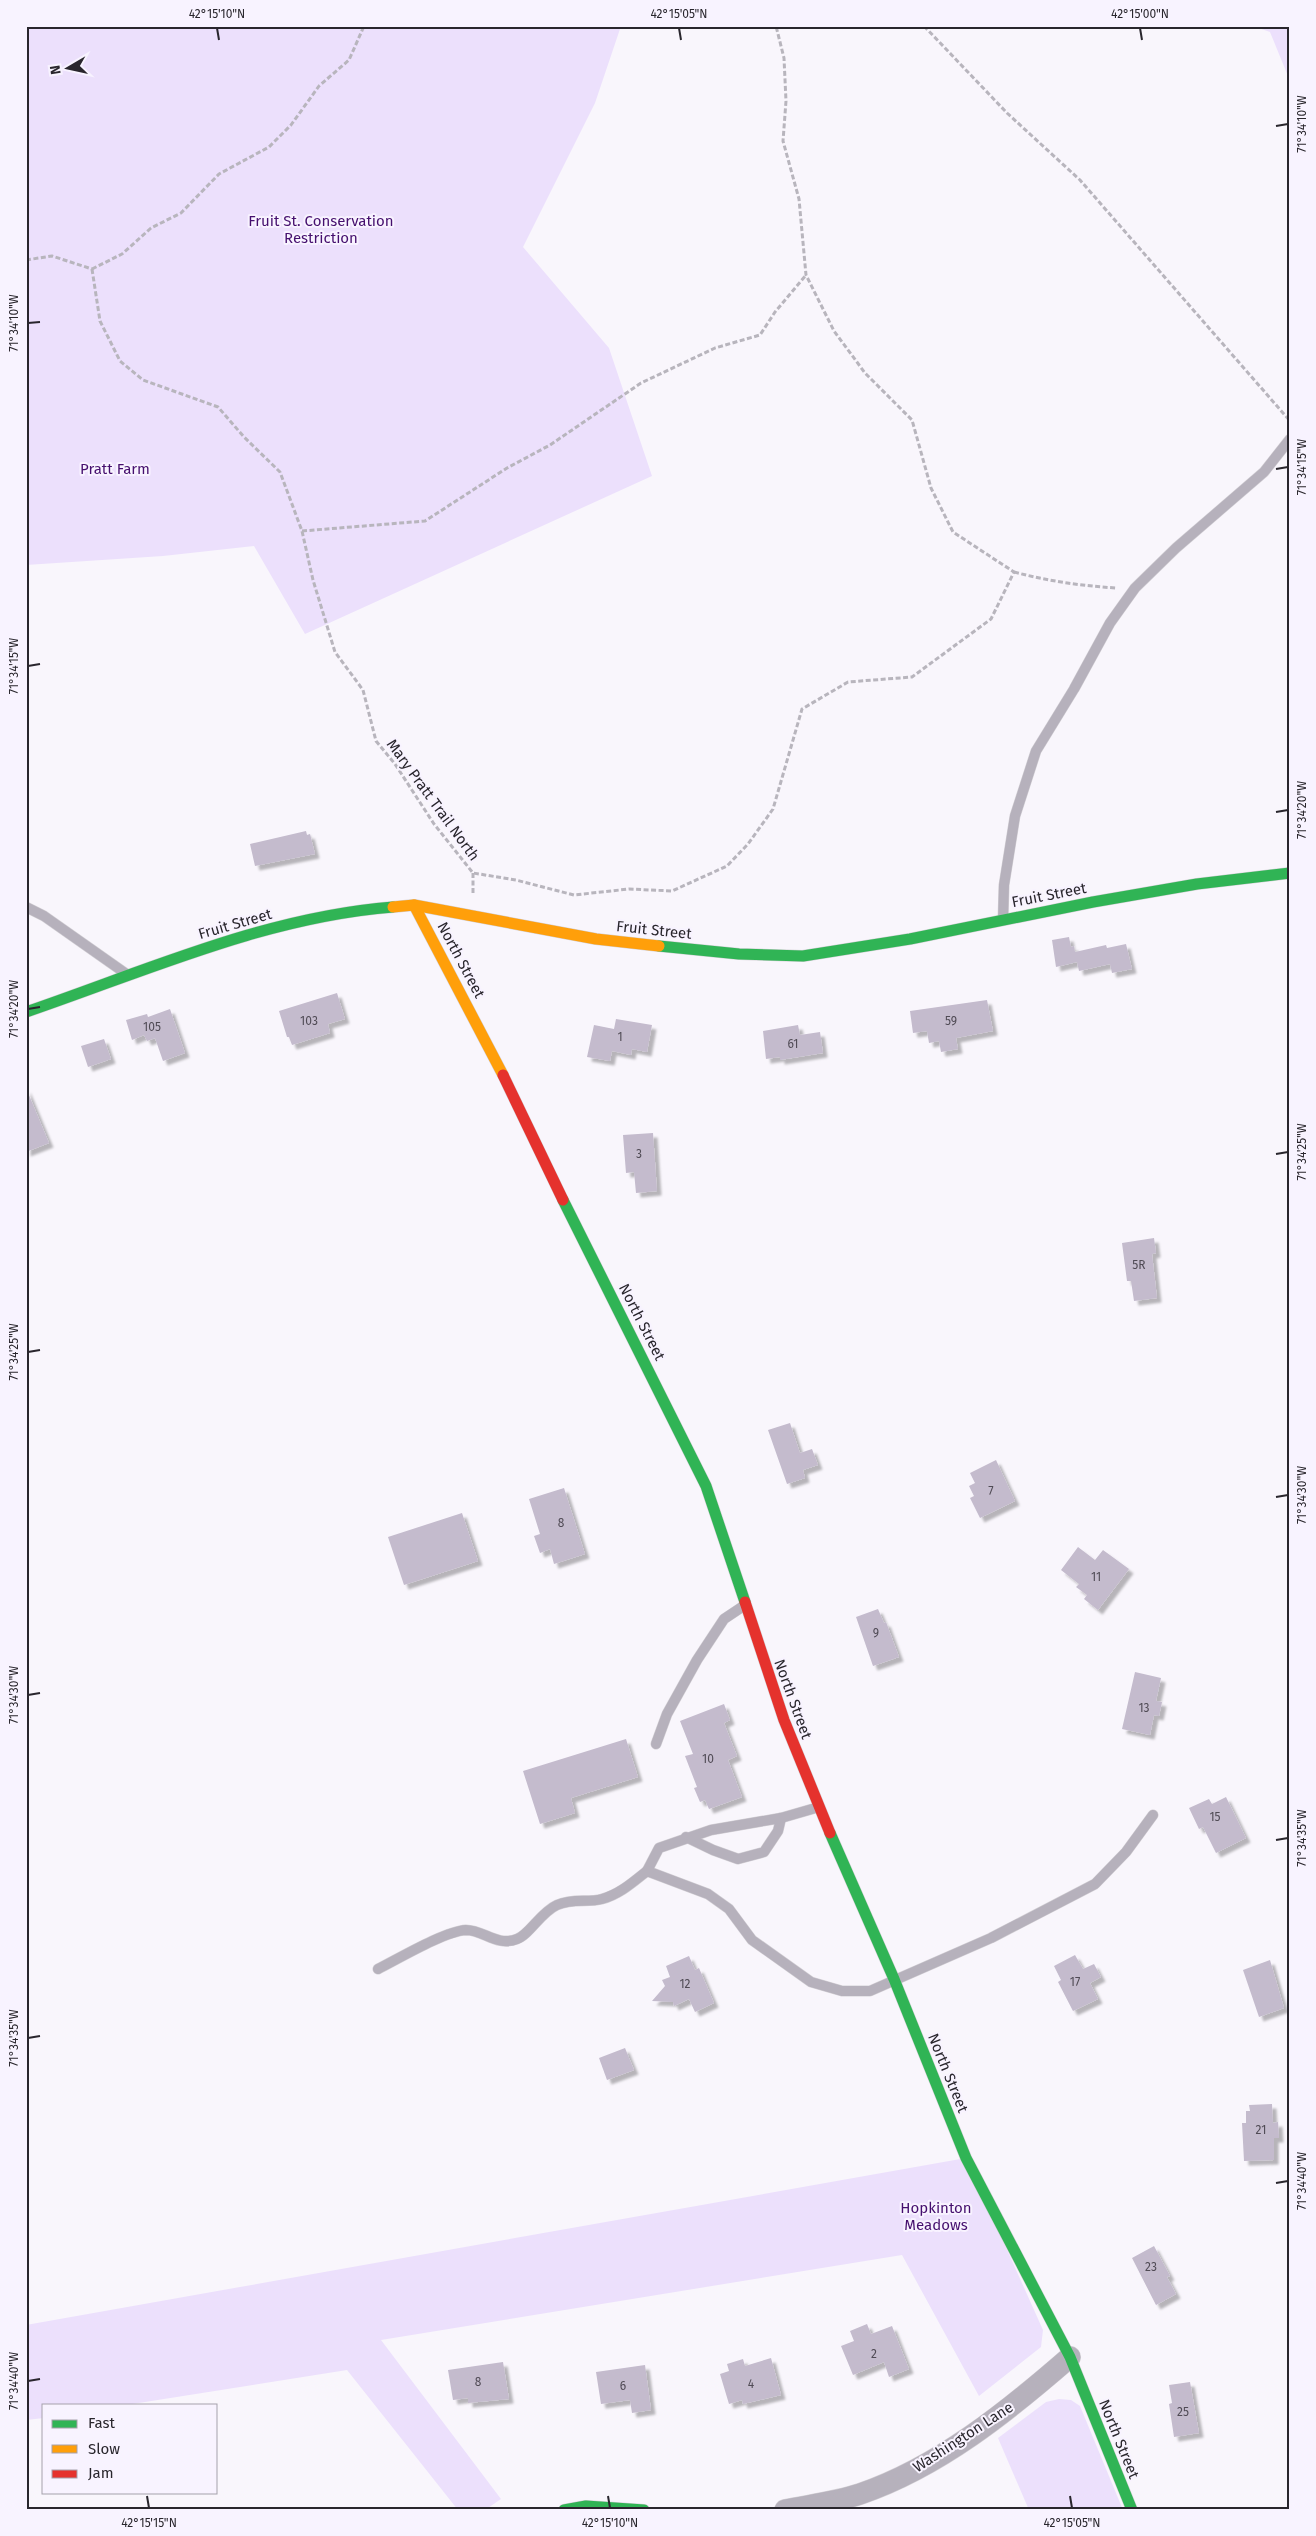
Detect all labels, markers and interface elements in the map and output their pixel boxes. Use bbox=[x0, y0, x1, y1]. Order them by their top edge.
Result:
text: 42°15'10"N bbox=[189, 7, 245, 21]
text: 42°15'05"N bbox=[650, 7, 708, 21]
text: 42°15'00"N bbox=[1111, 7, 1169, 21]
north arrow bbox=[42, 42, 92, 92]
text: N bbox=[47, 64, 65, 76]
text: 71°34'10"W bbox=[1295, 95, 1309, 153]
park label: Fruit St. Conservation Restriction bbox=[248, 212, 394, 247]
text: 71°34'10"W bbox=[7, 294, 21, 352]
text: 71°34'15"W bbox=[1295, 439, 1309, 495]
park label: Pratt Farm bbox=[80, 460, 150, 478]
text: 71°34'15"W bbox=[7, 638, 21, 694]
street label: Mary Pratt Trail North bbox=[383, 736, 483, 864]
text: 71°34'20"W bbox=[1295, 781, 1309, 839]
street label: Fruit Street bbox=[1010, 879, 1088, 911]
street label: Fruit Street bbox=[196, 905, 274, 943]
street label: Fruit Street bbox=[615, 917, 693, 943]
street label: North Street bbox=[433, 919, 489, 1002]
text: 71°34'20"W bbox=[7, 980, 21, 1038]
house number: 103 bbox=[300, 1014, 318, 1028]
house number: 59 bbox=[945, 1014, 957, 1028]
house number: 105 bbox=[143, 1020, 161, 1034]
house number: 1 bbox=[617, 1030, 623, 1044]
house number: 61 bbox=[787, 1037, 799, 1051]
text: 71°34'25"W bbox=[1295, 1123, 1309, 1181]
house number: 3 bbox=[636, 1147, 642, 1161]
house number: 5R bbox=[1132, 1258, 1146, 1272]
street label: North Street bbox=[615, 1281, 669, 1364]
text: 71°34'25"W bbox=[7, 1323, 21, 1381]
text: 71°34'30"W bbox=[1295, 1466, 1309, 1524]
house number: 7 bbox=[988, 1484, 994, 1498]
house number: 8 bbox=[558, 1516, 565, 1530]
house number: 11 bbox=[1091, 1570, 1101, 1584]
house number: 9 bbox=[873, 1626, 879, 1640]
street label: North Street bbox=[770, 1657, 816, 1742]
text: 71°34'30"W bbox=[7, 1666, 21, 1724]
house number: 13 bbox=[1138, 1701, 1150, 1715]
house number: 10 bbox=[702, 1752, 714, 1766]
text: 71°34'35"W bbox=[1295, 1809, 1309, 1867]
house number: 15 bbox=[1209, 1810, 1221, 1824]
house number: 17 bbox=[1070, 1975, 1080, 1989]
house number: 12 bbox=[679, 1977, 691, 1991]
text: 71°34'35"W bbox=[7, 2009, 21, 2067]
street label: North Street bbox=[924, 2031, 972, 2116]
house number: 21 bbox=[1256, 2123, 1266, 2137]
text: 71°34'40"W bbox=[1295, 2152, 1309, 2210]
park label: Hopkinton Meadows bbox=[900, 2199, 972, 2234]
house number: 23 bbox=[1145, 2260, 1157, 2274]
house number: 2 bbox=[871, 2347, 877, 2361]
text: 71°34'40"W bbox=[7, 2352, 21, 2410]
house number: 8 bbox=[475, 2375, 482, 2389]
house number: 4 bbox=[748, 2377, 755, 2391]
house number: 6 bbox=[620, 2379, 626, 2393]
street label: North Street bbox=[1095, 2397, 1143, 2482]
street label: Washington Lane bbox=[910, 2398, 1016, 2476]
legend bbox=[42, 2404, 218, 2494]
house number: 25 bbox=[1177, 2405, 1189, 2419]
text: Fast bbox=[88, 2414, 115, 2432]
text: Slow bbox=[88, 2440, 120, 2458]
text: Jam bbox=[88, 2464, 114, 2482]
text: 42°15'15"N bbox=[121, 2516, 177, 2530]
text: 42°15'10"N bbox=[582, 2516, 638, 2530]
text: 42°15'05"N bbox=[1043, 2516, 1101, 2530]

